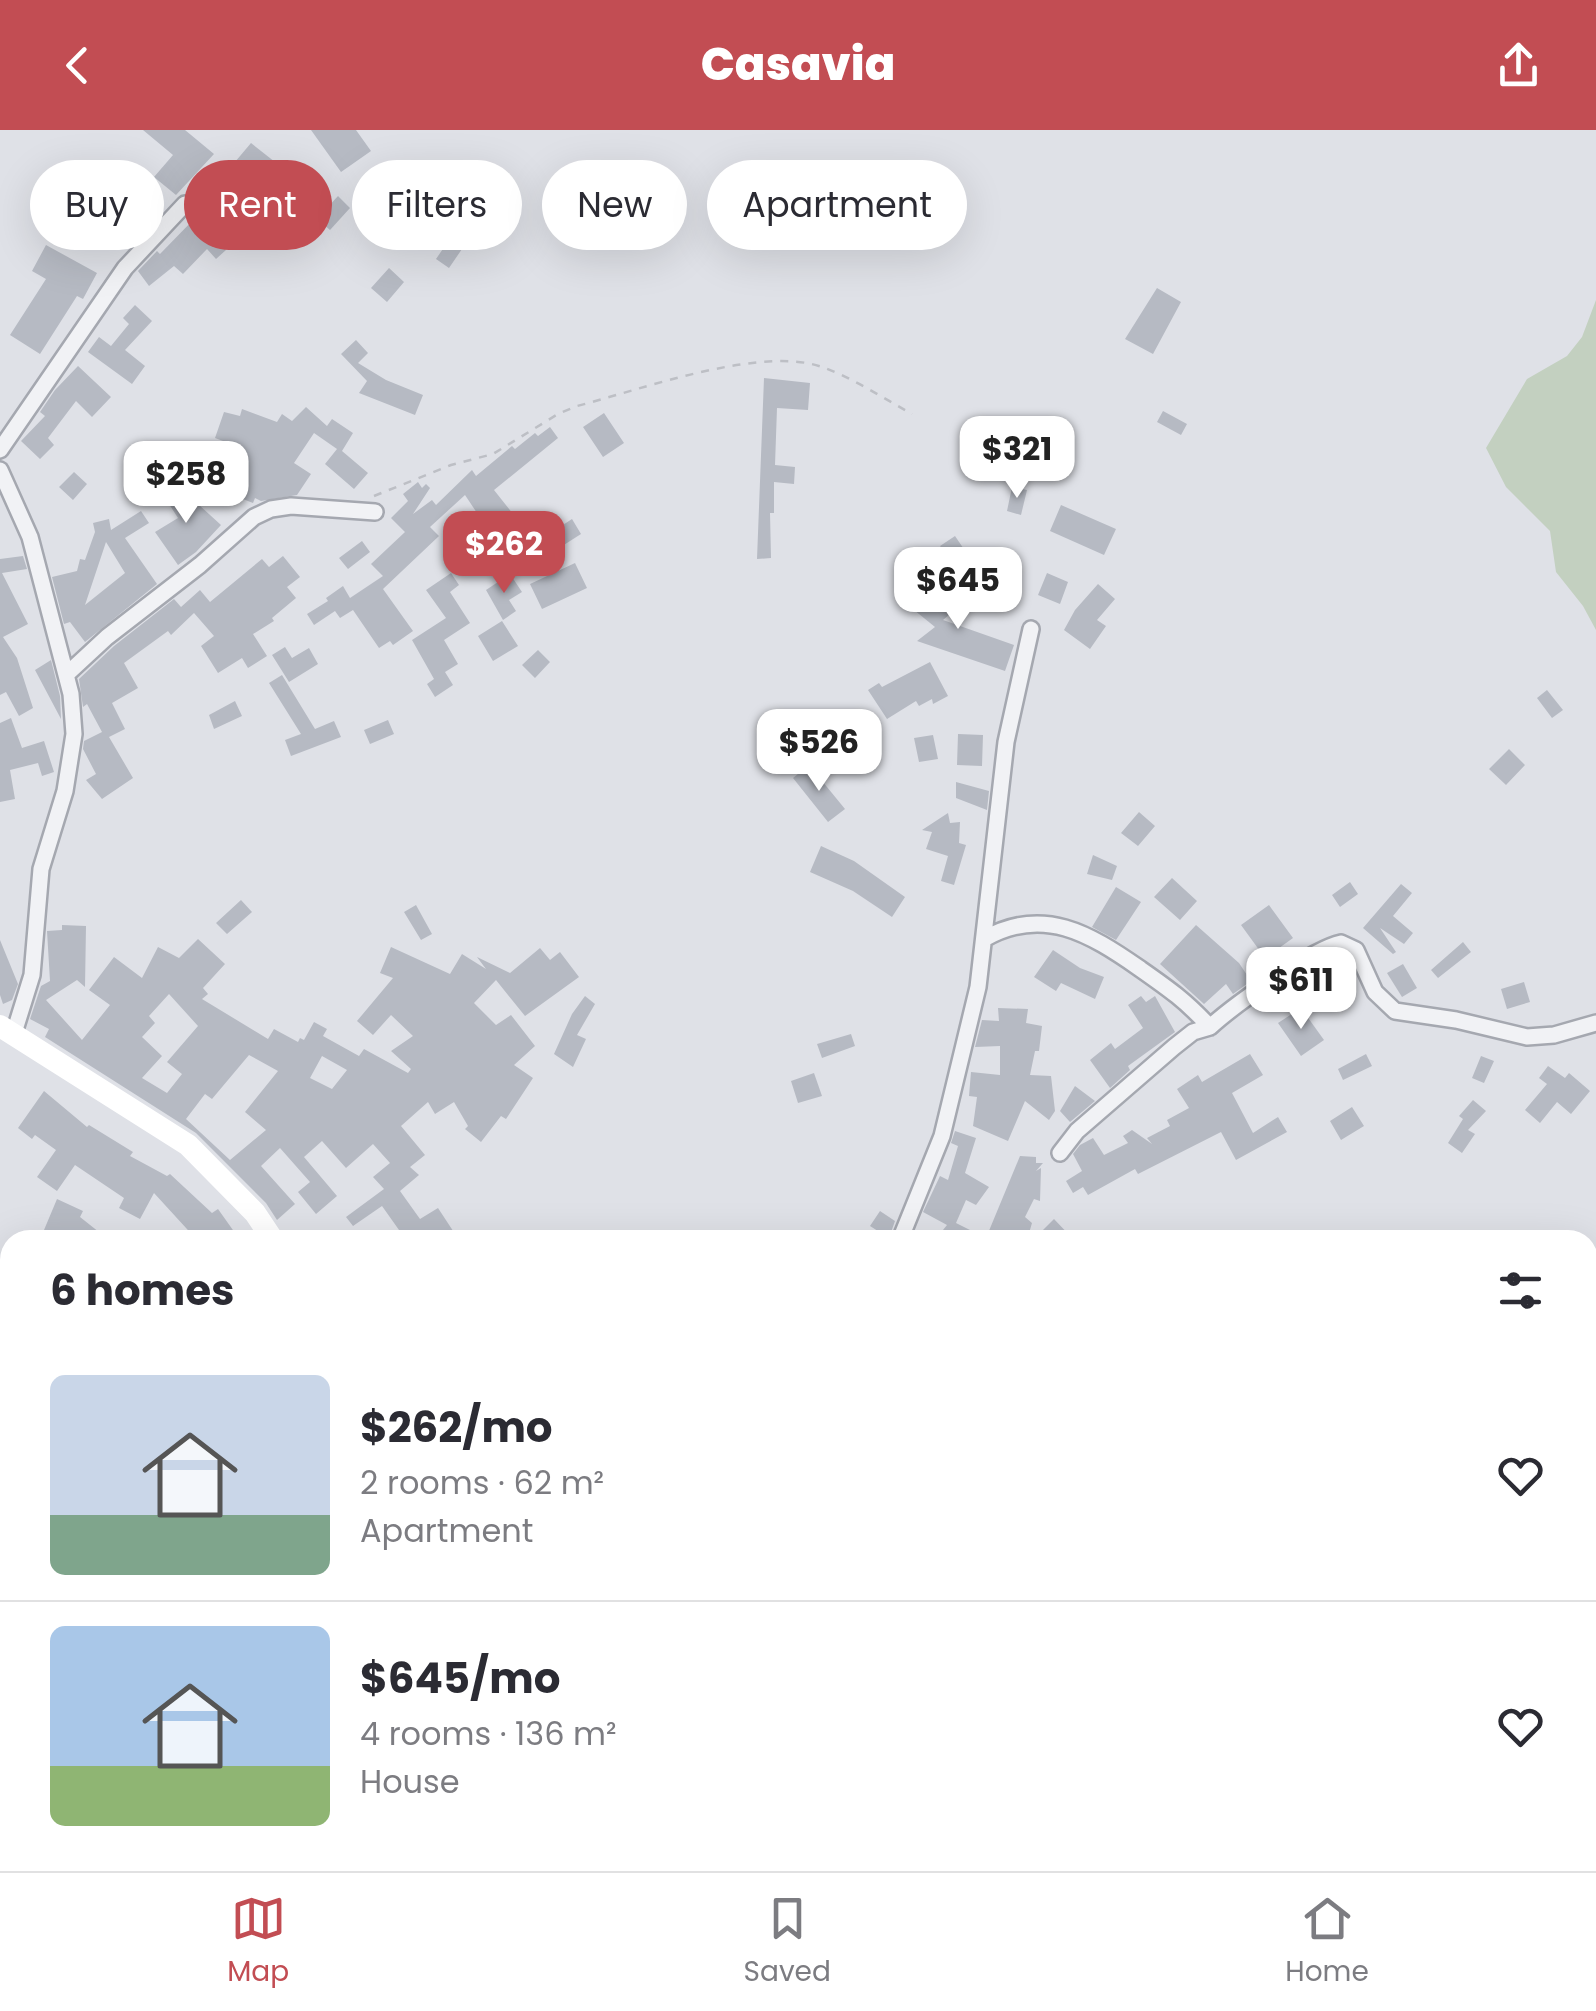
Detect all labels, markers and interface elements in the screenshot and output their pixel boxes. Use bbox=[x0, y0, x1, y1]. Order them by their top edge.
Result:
text: Casavia bbox=[701, 33, 895, 96]
icon: back bbox=[50, 38, 105, 93]
icon: share bbox=[1491, 38, 1546, 93]
chip: Buy bbox=[30, 160, 164, 250]
chip: Rent bbox=[184, 160, 332, 250]
chip: Filters bbox=[352, 160, 522, 250]
chip: New bbox=[542, 160, 687, 250]
chip: Apartment bbox=[707, 160, 967, 250]
pin: $321 bbox=[958, 416, 1076, 501]
text: $321 bbox=[982, 426, 1052, 471]
pin: $258 bbox=[127, 441, 245, 526]
text: $258 bbox=[146, 451, 226, 496]
pin: $262 bbox=[445, 511, 563, 596]
text: $262 bbox=[465, 521, 543, 566]
pin: $645 bbox=[899, 547, 1017, 632]
text: $645 bbox=[916, 557, 1000, 602]
pin: $526 bbox=[760, 709, 878, 794]
text: $526 bbox=[779, 719, 859, 764]
pin: $611 bbox=[1242, 947, 1360, 1032]
text: $611 bbox=[1268, 957, 1334, 1002]
text: 6 homes bbox=[50, 1261, 235, 1320]
icon: filters bbox=[1493, 1263, 1548, 1318]
text: $262/mo bbox=[360, 1398, 553, 1457]
icon: home bbox=[130, 1415, 250, 1535]
icon: heart bbox=[1493, 1448, 1548, 1503]
text: 2 rooms · 62 m² bbox=[360, 1460, 604, 1505]
text: Apartment bbox=[360, 1508, 533, 1553]
text: $645/mo bbox=[360, 1649, 560, 1708]
icon: home bbox=[130, 1666, 250, 1786]
icon: heart bbox=[1493, 1699, 1548, 1754]
text: 4 rooms · 136 m² bbox=[360, 1711, 617, 1756]
text: House bbox=[360, 1759, 460, 1804]
tab: Map bbox=[227, 1891, 289, 1993]
tab: Saved bbox=[744, 1891, 831, 1993]
tab: Home bbox=[1285, 1891, 1369, 1993]

